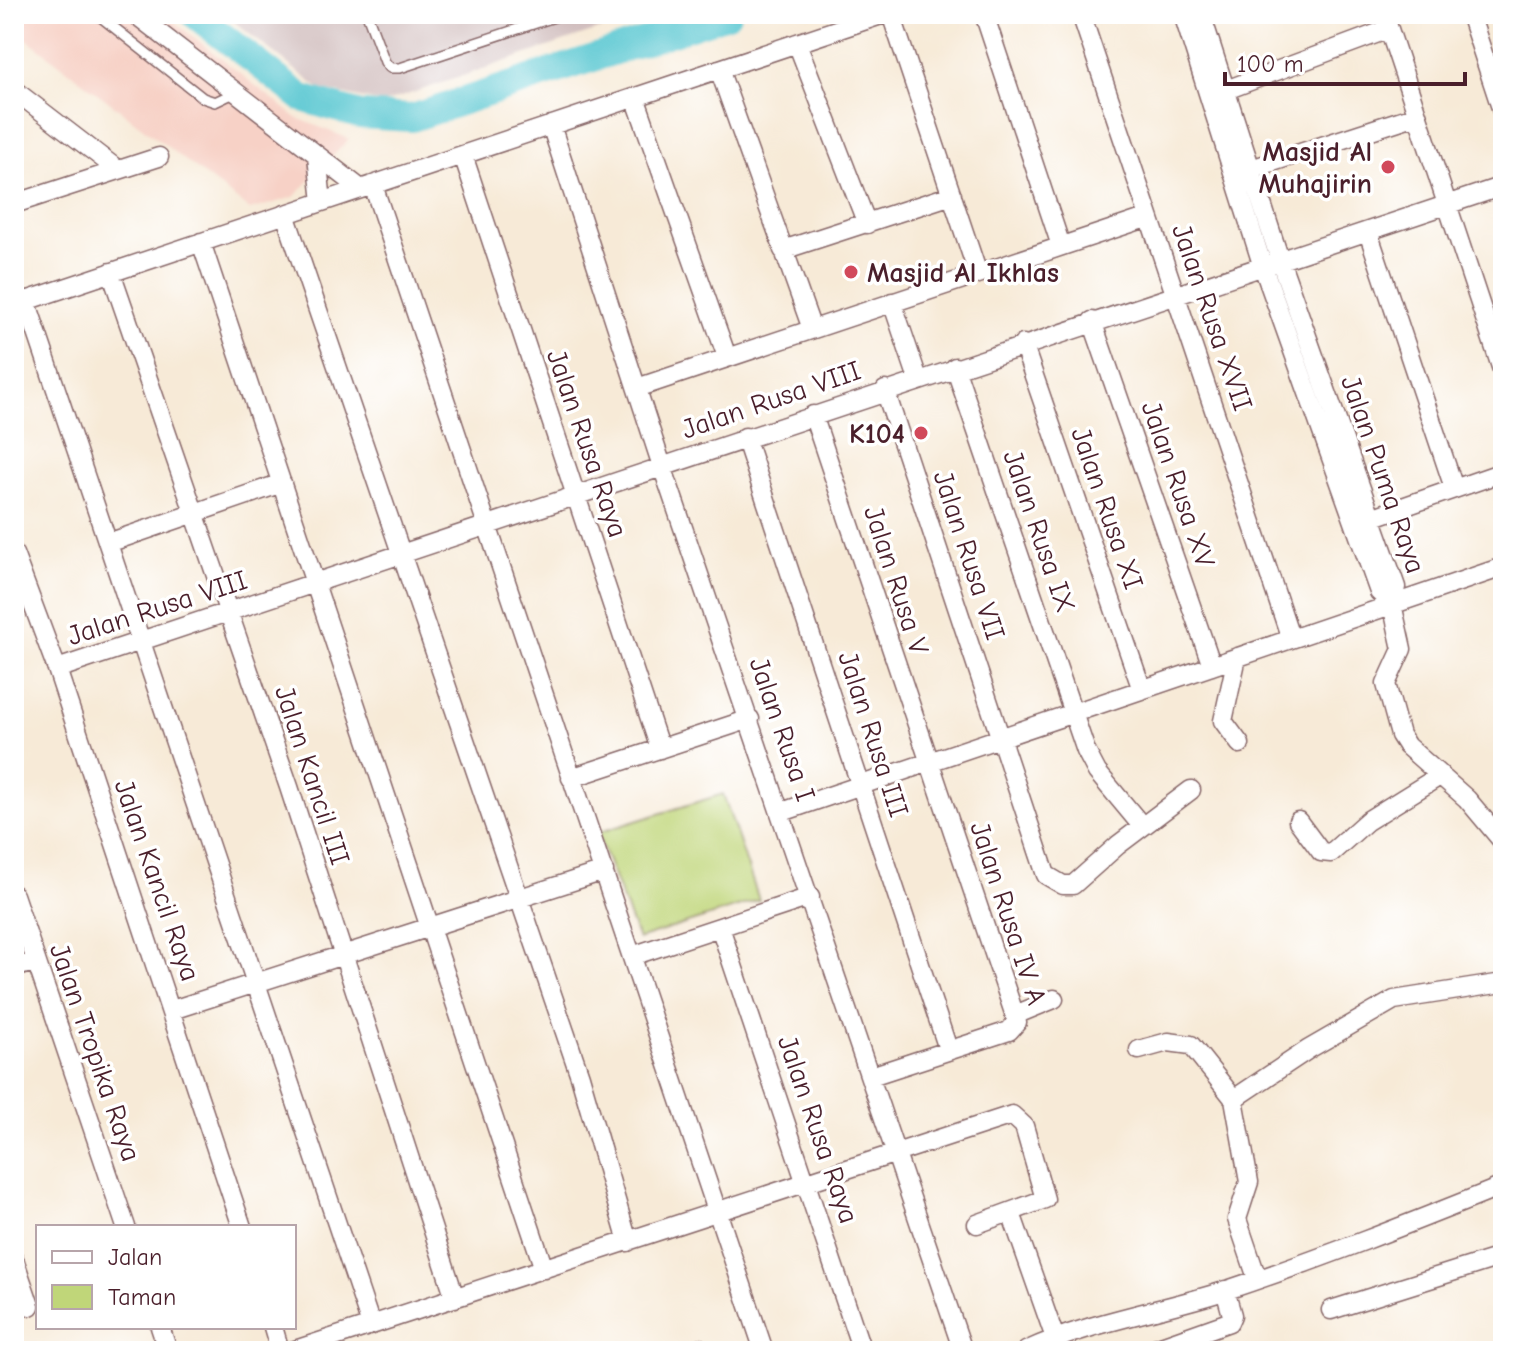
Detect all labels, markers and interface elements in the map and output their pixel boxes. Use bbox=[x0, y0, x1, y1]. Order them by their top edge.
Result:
scale bar bbox=[1225, 36, 1465, 86]
text: 100 m bbox=[1237, 50, 1304, 78]
place label: Masjid Al Muhajirin bbox=[1259, 136, 1372, 200]
marker: Masjid Al Muhajirin bbox=[1379, 158, 1397, 176]
street label: Jalan Rusa XVII bbox=[1165, 220, 1259, 415]
place label: Masjid Al Ikhlas bbox=[867, 257, 1059, 289]
marker: Masjid Al Ikhlas bbox=[842, 263, 860, 281]
street label: Jalan Rusa Raya bbox=[540, 345, 634, 541]
street label: Jalan Rusa VIII bbox=[678, 354, 865, 446]
street label: Jalan Puma Raya bbox=[1334, 371, 1432, 577]
street label: Jalan Rusa XV bbox=[1135, 397, 1221, 571]
place label: K104 bbox=[849, 418, 905, 450]
street label: Jalan Rusa XI bbox=[1064, 423, 1150, 594]
marker: K104 bbox=[912, 424, 930, 442]
street label: Jalan Rusa IX bbox=[996, 446, 1082, 617]
street label: Jalan Rusa VII bbox=[927, 467, 1011, 644]
street label: Jalan Rusa V bbox=[857, 502, 935, 658]
street label: Jalan Rusa VIII bbox=[63, 564, 251, 652]
street label: Jalan Rusa III bbox=[831, 648, 915, 821]
street label: Jalan Rusa I bbox=[743, 653, 822, 805]
street label: Jalan Kancil III bbox=[268, 682, 356, 869]
street label: Jalan Kancil Raya bbox=[108, 775, 207, 985]
street label: Jalan Rusa IV A bbox=[963, 818, 1053, 1009]
street label: Jalan Tropika Raya bbox=[43, 939, 147, 1165]
street label: Jalan Rusa Raya bbox=[771, 1031, 865, 1227]
legend bbox=[36, 1225, 296, 1329]
text: Jalan bbox=[108, 1243, 162, 1271]
text: Taman bbox=[108, 1283, 176, 1311]

